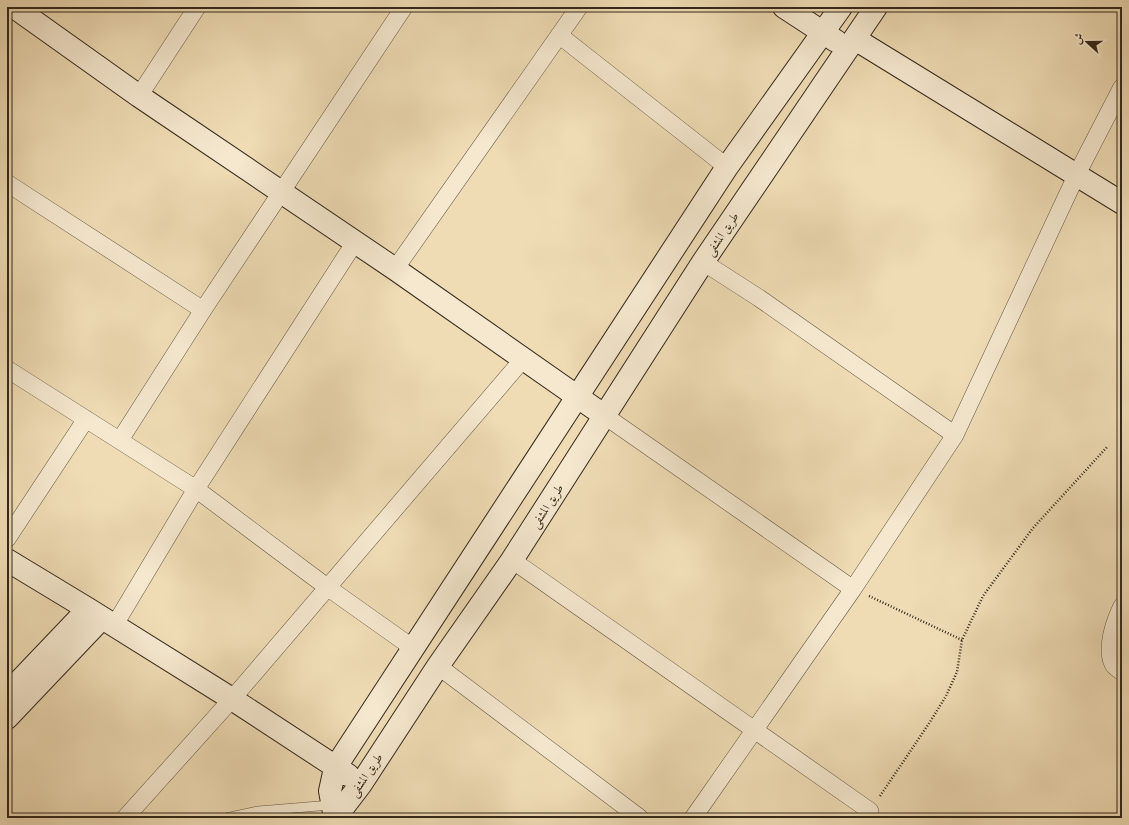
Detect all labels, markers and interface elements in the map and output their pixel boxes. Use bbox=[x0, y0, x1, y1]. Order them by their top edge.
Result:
north arrow bbox=[1067, 22, 1107, 62]
text: ش bbox=[1070, 31, 1087, 46]
street label: طريق المشفى bbox=[702, 210, 743, 259]
street label: طريق المشفى bbox=[528, 481, 568, 531]
street label: طريق المشفى bbox=[346, 751, 387, 800]

